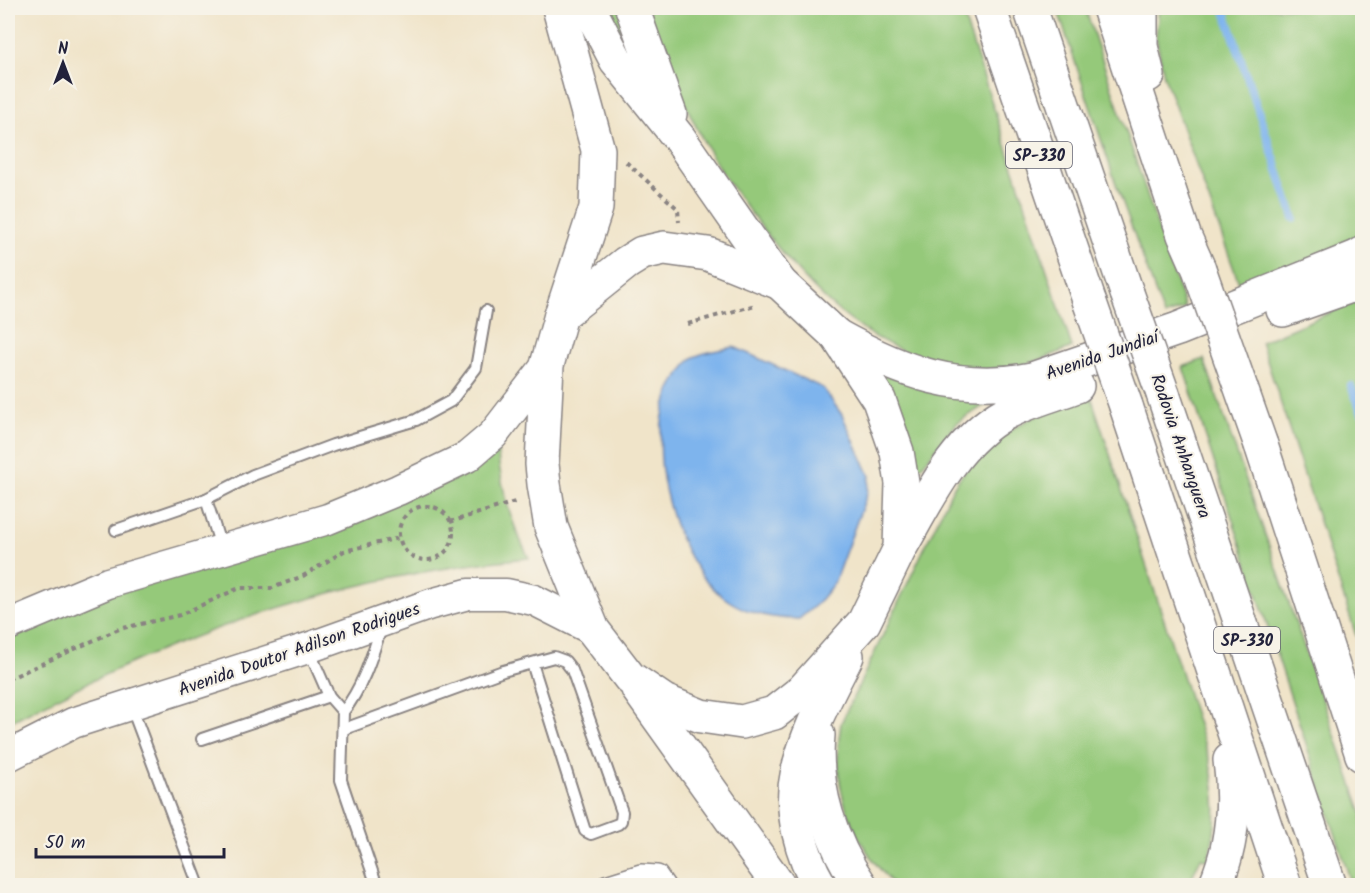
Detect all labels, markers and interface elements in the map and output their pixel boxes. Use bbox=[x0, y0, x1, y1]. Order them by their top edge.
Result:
north arrow bbox=[33, 33, 93, 93]
text: N bbox=[58, 37, 68, 62]
road number: SP-330 bbox=[1006, 142, 1072, 168]
street label: Avenida Jundiaí bbox=[1042, 323, 1165, 389]
street label: Rodovia Anhanguera bbox=[1141, 370, 1218, 523]
street label: Avenida Doutor Adilson Rodrigues bbox=[175, 595, 425, 705]
road number: SP-330 bbox=[1214, 627, 1280, 653]
scale bar bbox=[36, 821, 224, 859]
text: 50 m bbox=[45, 829, 85, 858]

